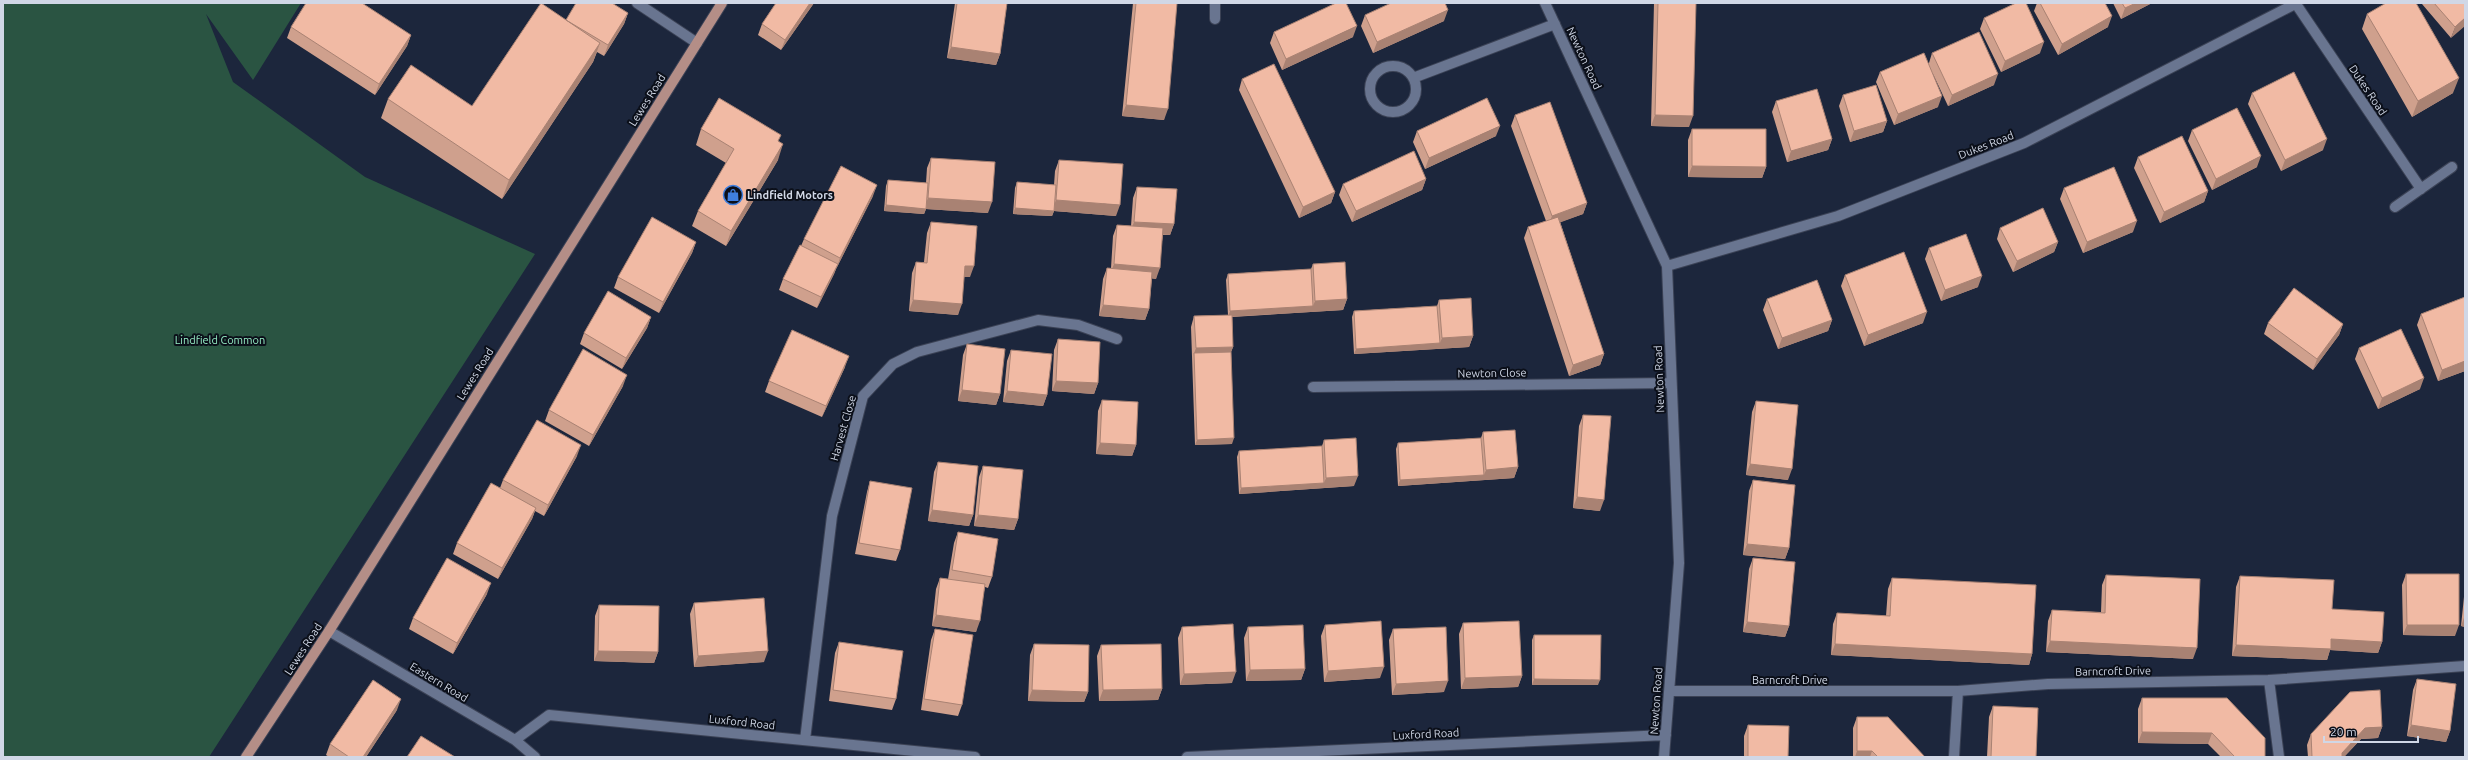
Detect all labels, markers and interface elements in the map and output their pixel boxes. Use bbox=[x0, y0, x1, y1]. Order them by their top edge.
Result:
street label: Newton Road bbox=[1564, 25, 1604, 91]
street label: Dukes Road bbox=[2347, 63, 2389, 117]
street label: Lewes Road bbox=[626, 72, 668, 128]
street label: Dukes Road bbox=[1957, 129, 2015, 161]
shop icon: Lindfield Motors bbox=[722, 184, 744, 206]
place label: Lindfield Motors bbox=[747, 189, 833, 201]
park label: Lindfield Common bbox=[175, 334, 265, 346]
street label: Newton Road bbox=[1652, 345, 1666, 413]
street label: Lewes Road bbox=[454, 346, 496, 402]
street label: Newton Close bbox=[1457, 366, 1527, 380]
street label: Harvest Close bbox=[828, 394, 858, 462]
street label: Lewes Road bbox=[282, 621, 324, 677]
street label: Eastern Road bbox=[408, 660, 470, 704]
street label: Barncroft Drive bbox=[2075, 664, 2151, 678]
street label: Newton Road bbox=[1648, 667, 1664, 735]
street label: Barncroft Drive bbox=[1752, 674, 1828, 686]
street label: Luxford Road bbox=[708, 713, 776, 731]
scale bar bbox=[2324, 718, 2418, 744]
text: 20 m bbox=[2330, 725, 2357, 738]
street label: Luxford Road bbox=[1392, 726, 1460, 742]

